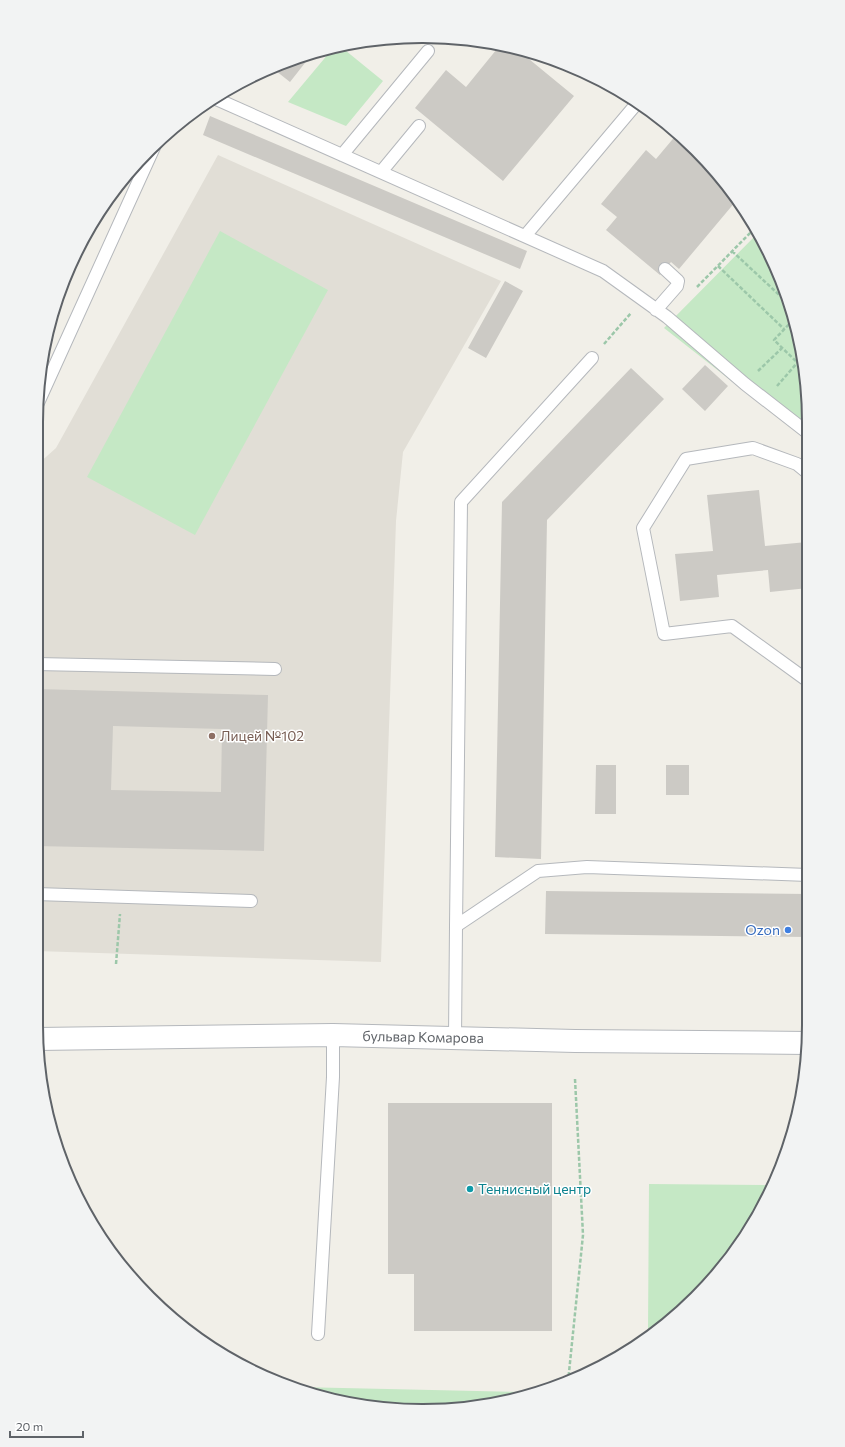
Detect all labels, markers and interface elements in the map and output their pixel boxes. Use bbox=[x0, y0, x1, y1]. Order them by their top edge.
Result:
place label: Лицей №102 bbox=[220, 727, 304, 744]
marker: Лицей №102 bbox=[207, 731, 217, 741]
place label: Ozon bbox=[745, 921, 780, 938]
marker: Ozon bbox=[783, 925, 793, 935]
street label: бульвар Комарова bbox=[362, 1027, 484, 1046]
place label: Теннисный центр bbox=[478, 1180, 591, 1197]
marker: Теннисный центр bbox=[465, 1184, 475, 1194]
scale bar bbox=[10, 1413, 83, 1439]
text: 20 m bbox=[16, 1419, 43, 1433]

